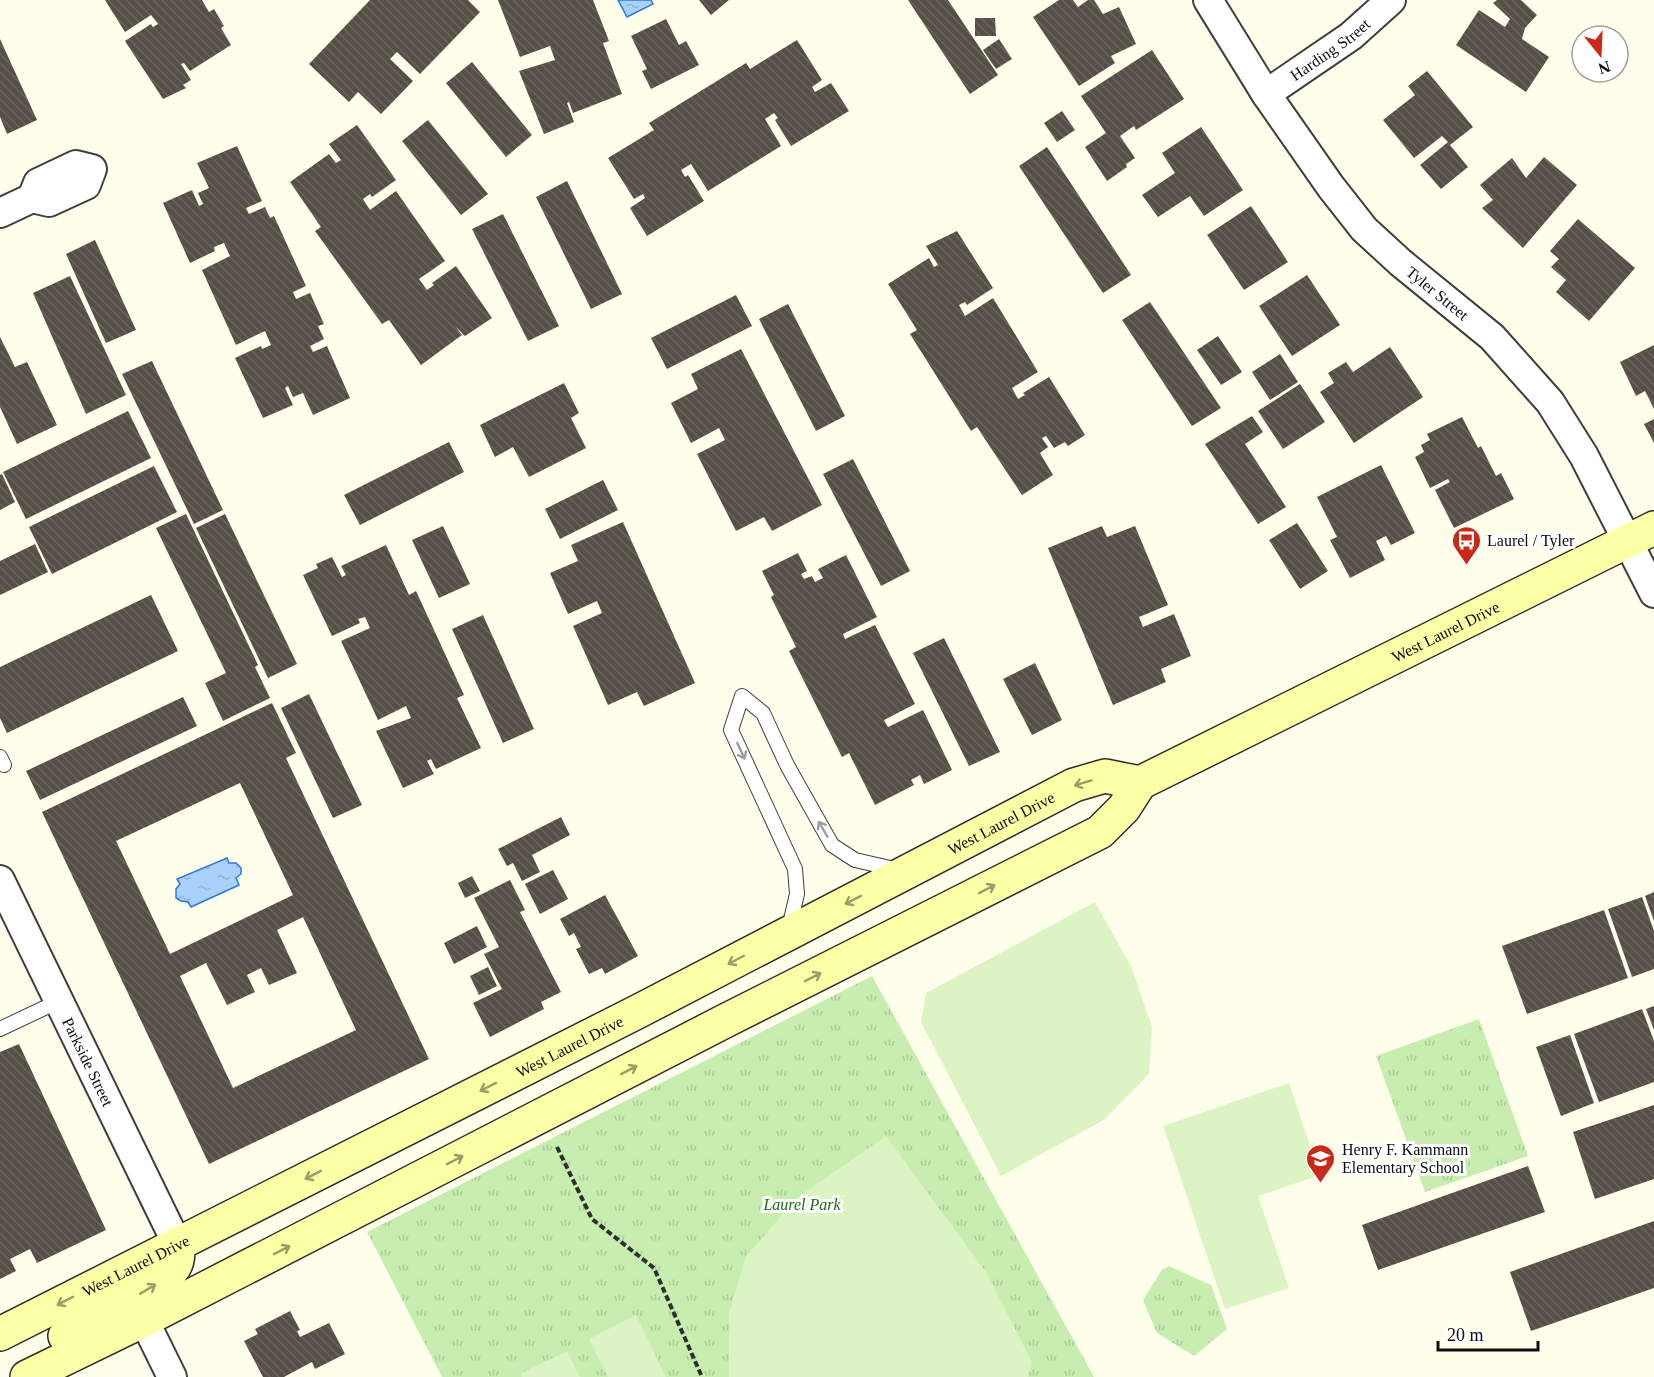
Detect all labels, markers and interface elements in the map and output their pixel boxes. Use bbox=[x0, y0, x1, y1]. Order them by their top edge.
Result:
street label: Harding Street bbox=[1287, 15, 1374, 84]
north arrow bbox=[1570, 24, 1630, 84]
text: N bbox=[1596, 58, 1613, 78]
street label: Tyler Street bbox=[1403, 263, 1472, 324]
bus stop icon: Laurel / Tyler bbox=[1450, 524, 1482, 566]
place label: Laurel / Tyler bbox=[1487, 532, 1575, 550]
street label: West Laurel Drive bbox=[1389, 598, 1502, 666]
one-way arrow bbox=[736, 741, 747, 759]
one-way arrow bbox=[1074, 778, 1093, 789]
street label: West Laurel Drive bbox=[945, 789, 1057, 858]
one-way arrow bbox=[817, 821, 829, 838]
one-way arrow bbox=[978, 883, 995, 895]
one-way arrow bbox=[845, 894, 862, 906]
one-way arrow bbox=[728, 954, 745, 966]
one-way arrow bbox=[803, 970, 821, 982]
street label: West Laurel Drive bbox=[513, 1012, 626, 1081]
street label: Parkside Street bbox=[59, 1015, 117, 1109]
one-way arrow bbox=[619, 1064, 637, 1076]
one-way arrow bbox=[479, 1082, 497, 1093]
place label: Henry F. Kammann Elementary School bbox=[1342, 1141, 1468, 1177]
school or university icon: Henry F. Kammann Elementary School bbox=[1305, 1142, 1337, 1184]
one-way arrow bbox=[446, 1154, 464, 1165]
one-way arrow bbox=[305, 1169, 323, 1181]
park label: Laurel Park bbox=[762, 1196, 841, 1213]
street label: West Laurel Drive bbox=[79, 1232, 192, 1300]
one-way arrow bbox=[273, 1244, 291, 1255]
one-way arrow bbox=[139, 1283, 156, 1295]
one-way arrow bbox=[56, 1296, 74, 1307]
scale bar bbox=[1438, 1314, 1538, 1352]
text: 20 m bbox=[1447, 1325, 1484, 1345]

